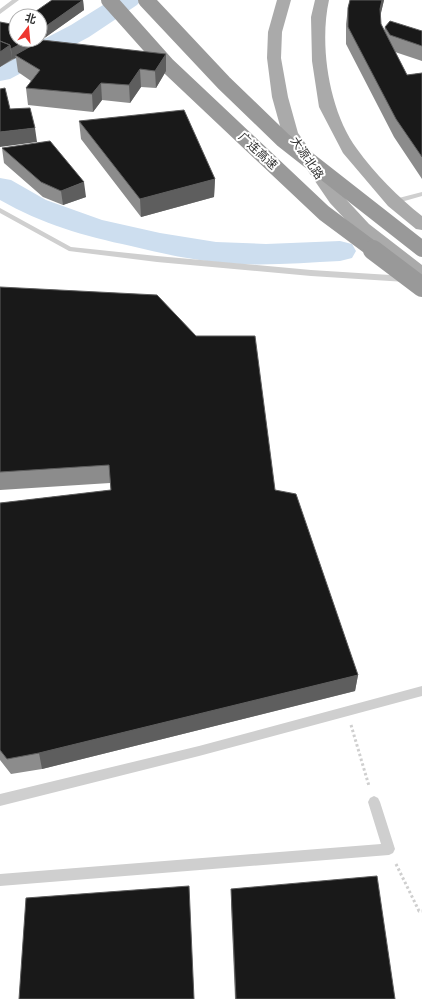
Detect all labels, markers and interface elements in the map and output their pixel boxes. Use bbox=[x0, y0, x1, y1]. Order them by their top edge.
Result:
north arrow bbox=[8, 8, 48, 48]
text: 北 bbox=[24, 11, 38, 26]
street label: 广连高速 bbox=[236, 130, 280, 172]
street label: 大源北路 bbox=[288, 134, 326, 182]

